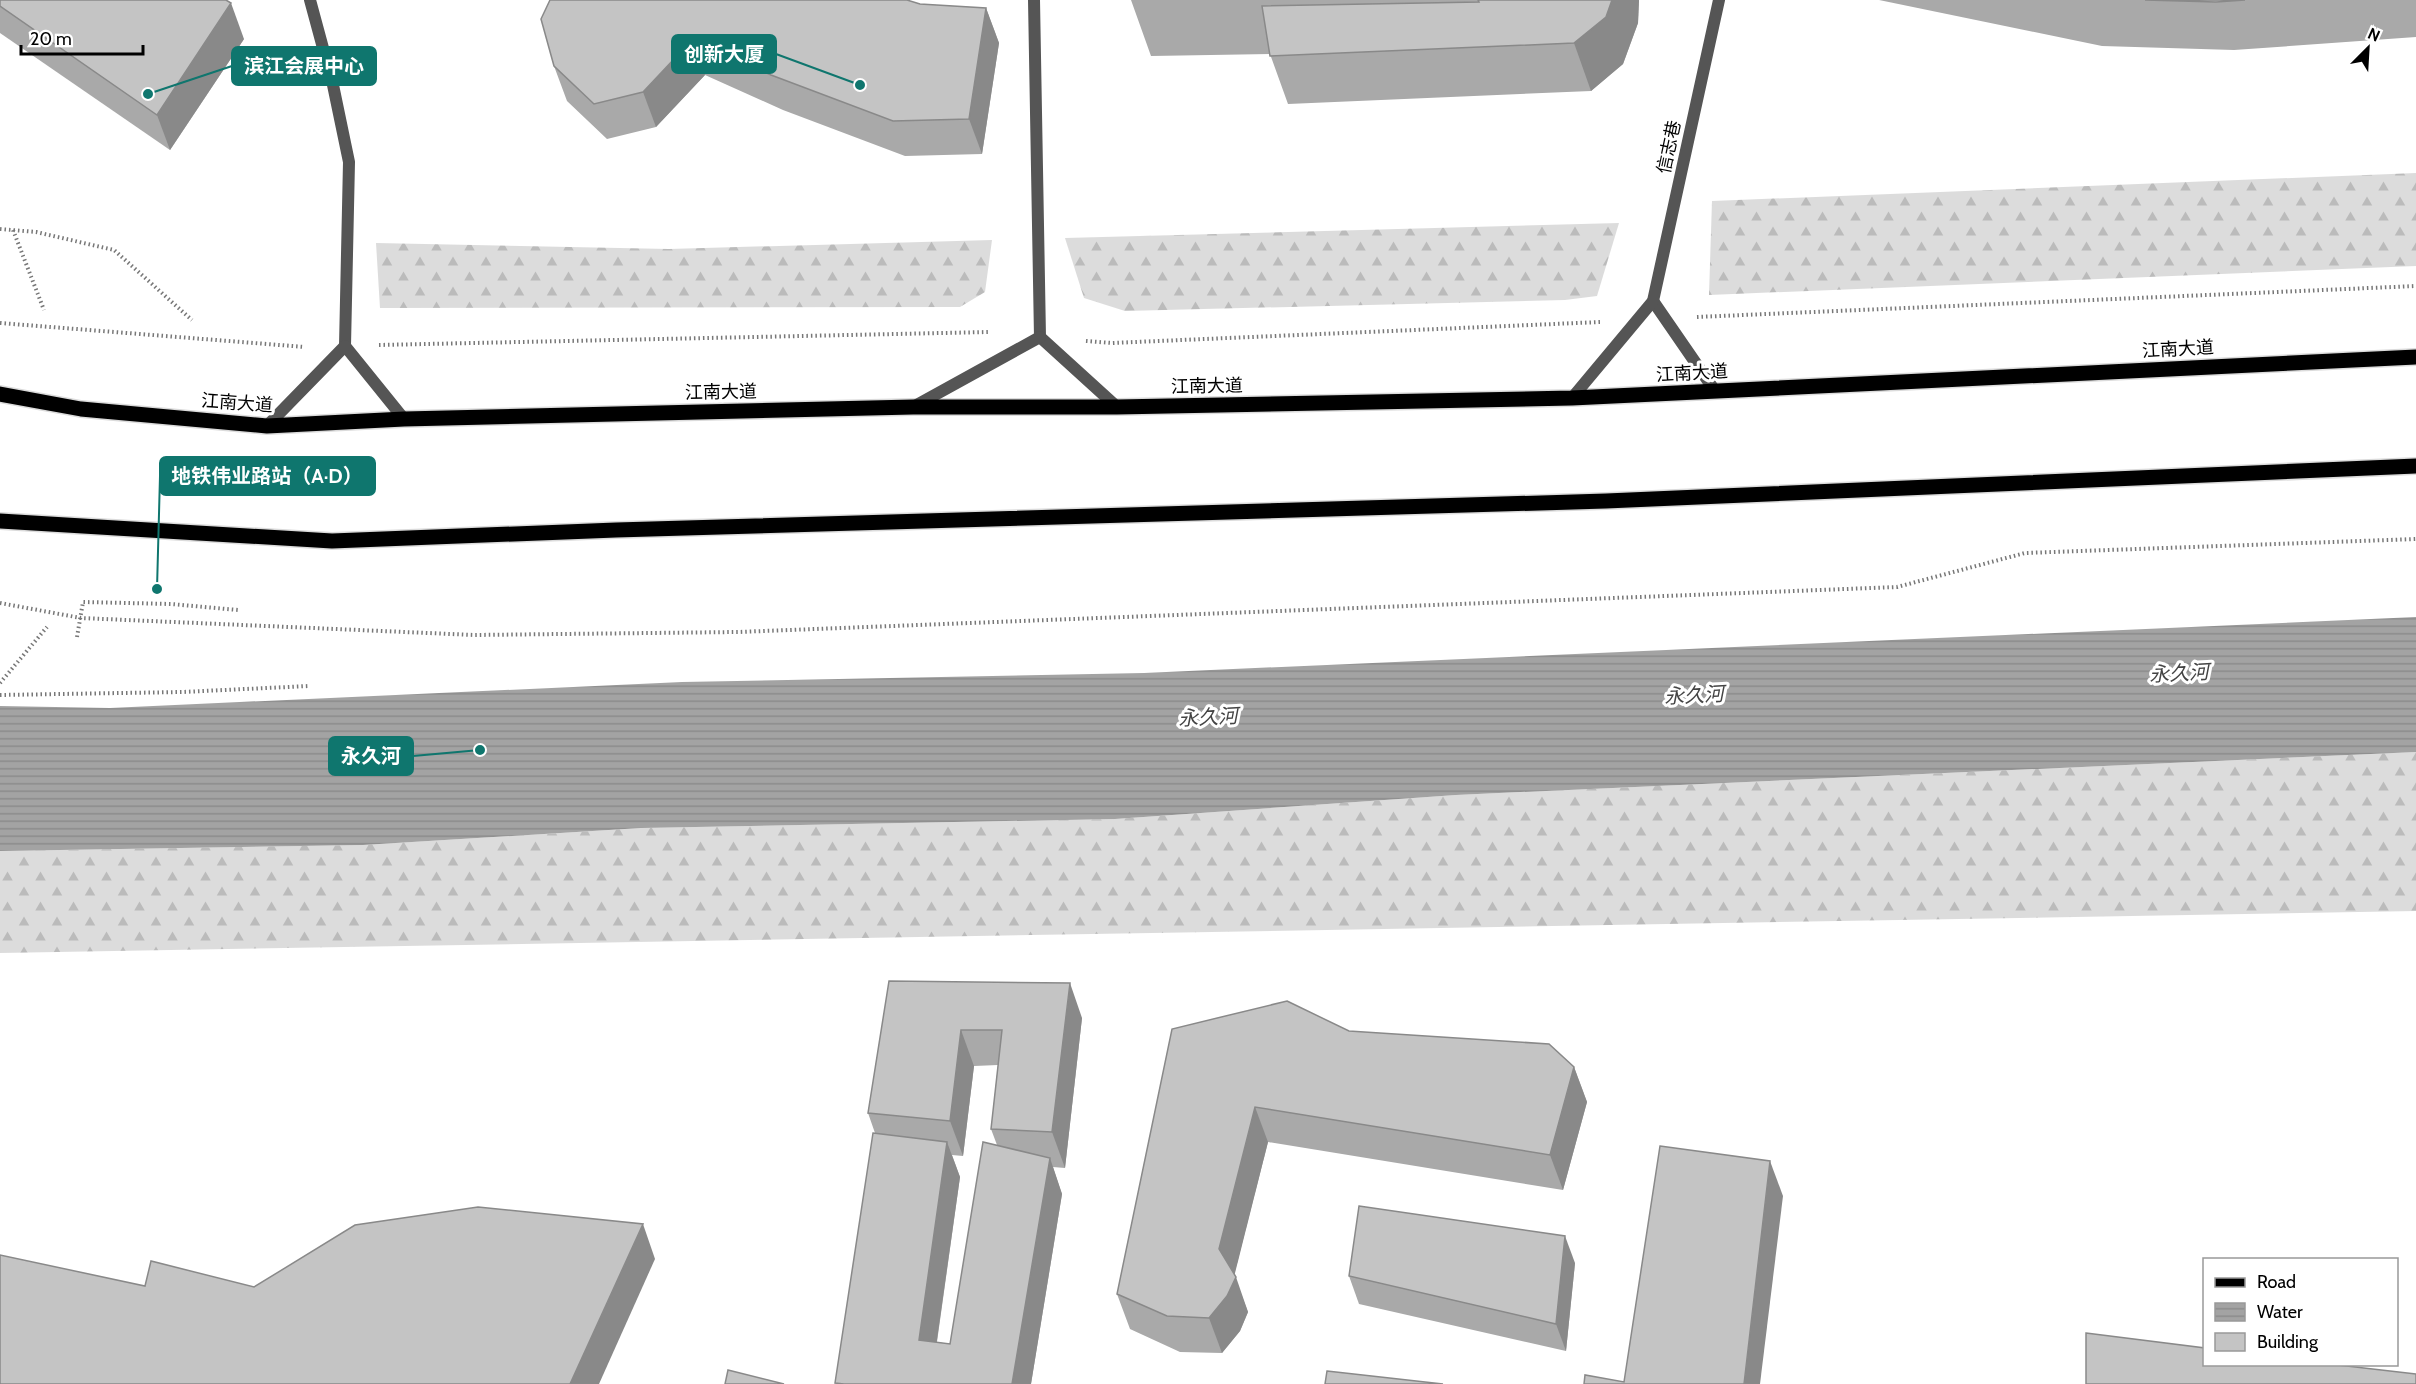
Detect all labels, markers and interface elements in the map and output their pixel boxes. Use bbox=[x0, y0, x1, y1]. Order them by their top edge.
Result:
scale bar bbox=[21, 18, 142, 56]
north arrow bbox=[2338, 18, 2398, 78]
text: N bbox=[2365, 24, 2383, 46]
text: 20 m bbox=[30, 28, 72, 50]
callout: 创新大厦 bbox=[672, 35, 776, 73]
text: 创新大厦 bbox=[684, 42, 764, 66]
callout: 滨江会展中心 bbox=[232, 47, 376, 85]
text: 滨江会展中心 bbox=[244, 54, 364, 78]
street label: 信志巷 bbox=[1653, 118, 1685, 176]
street label: 江南大道 bbox=[2141, 336, 2215, 362]
street label: 江南大道 bbox=[1655, 360, 1729, 386]
street label: 江南大道 bbox=[1171, 374, 1243, 398]
street label: 江南大道 bbox=[685, 380, 757, 404]
street label: 江南大道 bbox=[200, 390, 274, 416]
callout: 地铁伟业路站（A·D） bbox=[160, 457, 375, 495]
text: 地铁伟业路站（A·D） bbox=[171, 464, 363, 488]
water label: 永久河 bbox=[2148, 659, 2214, 687]
water label: 永久河 bbox=[1663, 681, 1729, 709]
water label: 永久河 bbox=[1177, 703, 1243, 731]
callout: 永久河 bbox=[329, 737, 413, 775]
text: 永久河 bbox=[341, 744, 401, 768]
legend bbox=[2203, 1258, 2398, 1366]
text: Road bbox=[2257, 1271, 2296, 1293]
text: Water bbox=[2257, 1301, 2303, 1323]
text: Building bbox=[2257, 1331, 2319, 1353]

